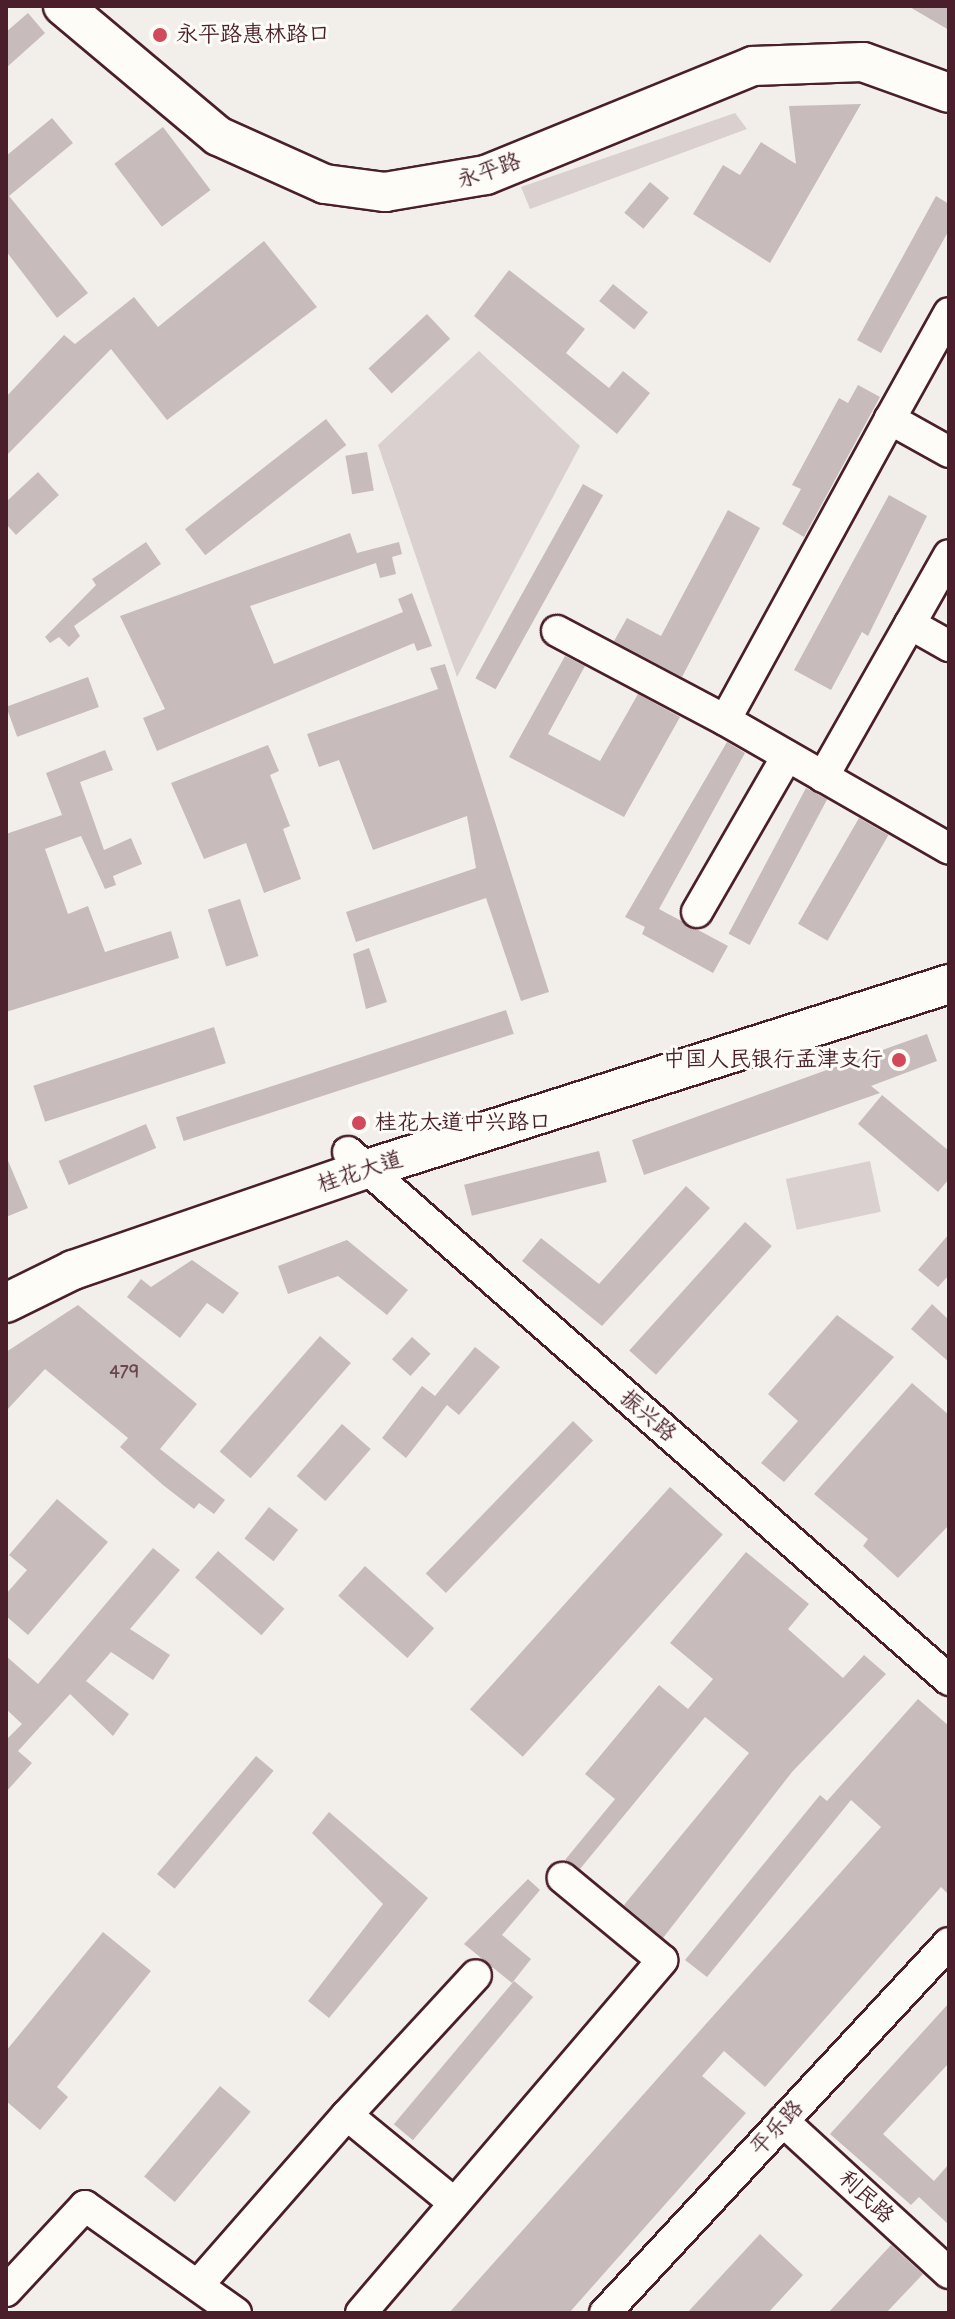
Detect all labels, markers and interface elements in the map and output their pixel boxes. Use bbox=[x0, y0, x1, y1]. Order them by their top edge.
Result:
place label: 永平路惠林路口 bbox=[176, 22, 330, 48]
marker: 永平路惠林路口 bbox=[151, 26, 169, 44]
street label: 永平路 bbox=[454, 148, 524, 194]
place label: 中国人民银行孟津支行 bbox=[663, 1047, 883, 1073]
marker: 中国人民银行孟津支行 bbox=[890, 1051, 908, 1069]
place label: 桂花大道中兴路口 bbox=[375, 1110, 551, 1136]
marker: 桂花大道中兴路口 bbox=[350, 1114, 368, 1132]
street label: 桂花大道 bbox=[314, 1146, 406, 1198]
house number: 479 bbox=[109, 1362, 139, 1384]
street label: 振兴路 bbox=[614, 1384, 682, 1448]
street label: 平乐路 bbox=[745, 2095, 809, 2161]
street label: 利民路 bbox=[833, 2165, 899, 2229]

